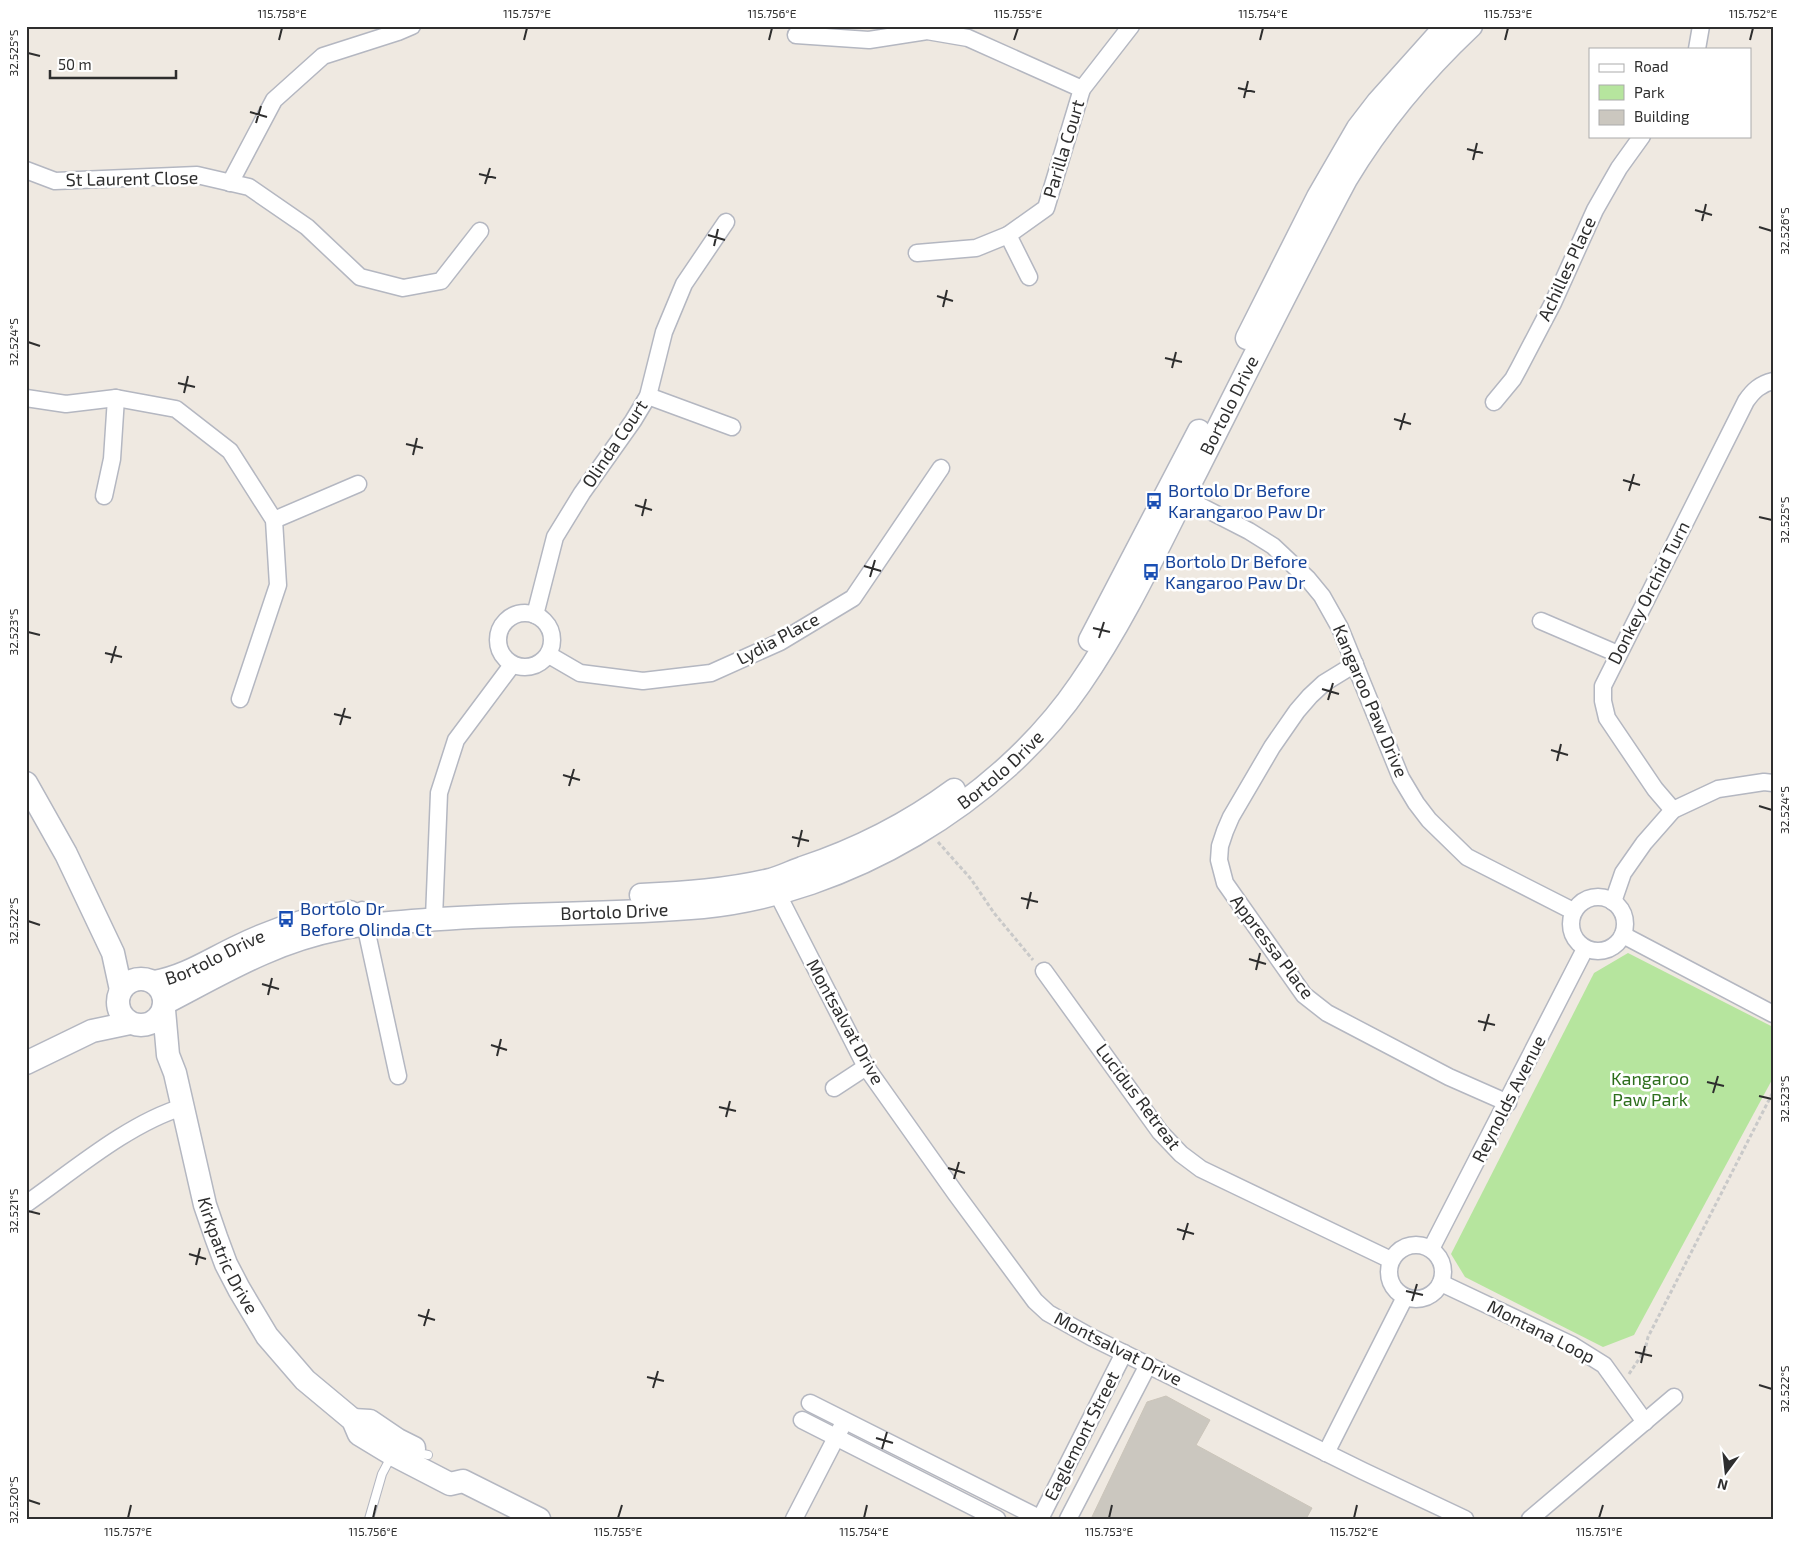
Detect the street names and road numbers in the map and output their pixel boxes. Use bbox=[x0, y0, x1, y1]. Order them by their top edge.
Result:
street label: Parilla Court bbox=[1038, 97, 1088, 200]
street label: St Laurent Close bbox=[65, 166, 199, 190]
street label: Achilles Place bbox=[1532, 213, 1600, 324]
street label: Bortolo Drive bbox=[1195, 352, 1263, 458]
street label: Olinda Court bbox=[577, 395, 652, 492]
street label: Donkey Orchid Turn bbox=[1603, 517, 1694, 668]
street label: Lydia Place bbox=[733, 607, 823, 669]
street label: Kangaroo Paw Drive bbox=[1329, 621, 1413, 780]
street label: Bortolo Drive bbox=[953, 726, 1048, 813]
street label: Appressa Place bbox=[1226, 890, 1319, 1003]
street label: Bortolo Drive bbox=[560, 898, 669, 924]
street label: Bortolo Drive bbox=[162, 924, 268, 989]
street label: Montsalvat Drive bbox=[802, 955, 889, 1088]
street label: Reynolds Avenue bbox=[1467, 1031, 1550, 1166]
street label: Lucidus Retreat bbox=[1092, 1039, 1186, 1154]
street label: Kirkpatric Drive bbox=[194, 1195, 263, 1318]
street label: Montana Loop bbox=[1484, 1295, 1599, 1368]
street label: Montsalvat Drive bbox=[1051, 1306, 1186, 1390]
street label: Eaglemont Street bbox=[1039, 1367, 1123, 1504]

